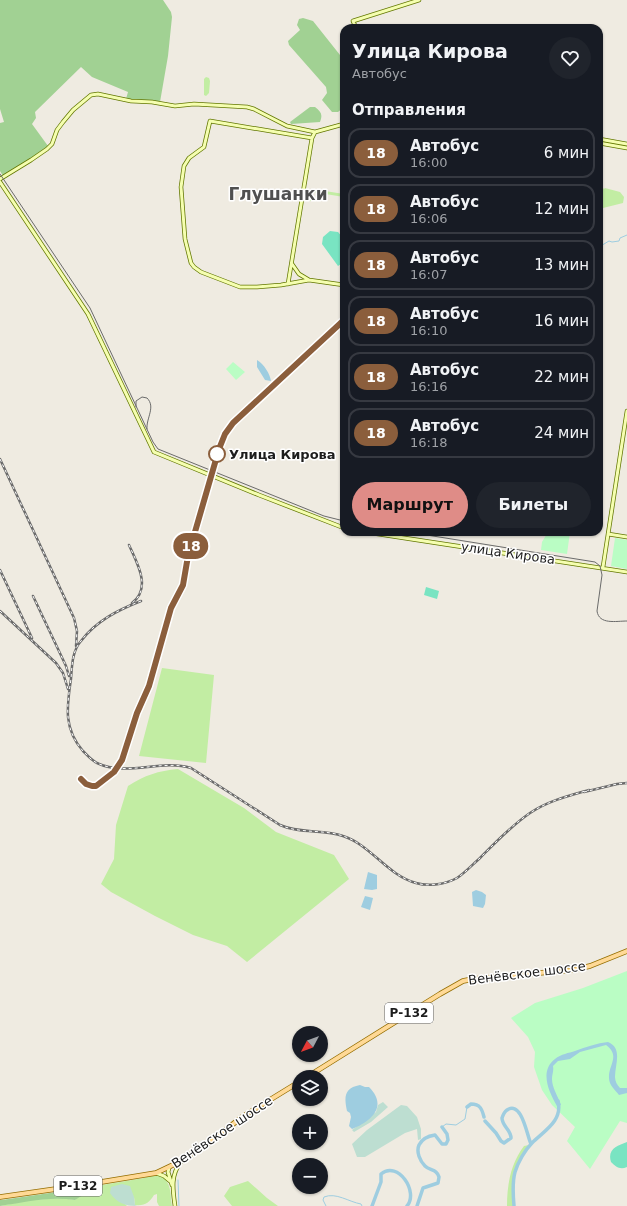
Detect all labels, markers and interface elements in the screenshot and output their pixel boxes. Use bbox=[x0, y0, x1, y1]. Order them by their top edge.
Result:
button: heart bbox=[549, 37, 591, 79]
text: Улица Кирова bbox=[352, 40, 508, 62]
text: Автобус bbox=[352, 66, 407, 81]
text: Отправления bbox=[352, 101, 466, 119]
text: Автобус bbox=[410, 137, 479, 155]
text: 6 мин bbox=[544, 144, 589, 162]
text: 18 bbox=[366, 145, 386, 161]
text: 16:00 bbox=[410, 155, 447, 170]
district label: Глушанки bbox=[228, 184, 328, 204]
text: Автобус bbox=[410, 193, 479, 211]
text: 12 мин bbox=[534, 200, 589, 218]
text: 18 bbox=[366, 201, 386, 217]
text: 16:06 bbox=[410, 211, 447, 226]
text: Автобус bbox=[410, 249, 479, 267]
text: 13 мин bbox=[534, 256, 589, 274]
text: 18 bbox=[366, 257, 386, 273]
text: 16:07 bbox=[410, 267, 447, 282]
text: Автобус bbox=[410, 305, 479, 323]
text: 16 мин bbox=[534, 312, 589, 330]
text: 18 bbox=[366, 313, 386, 329]
text: 16:10 bbox=[410, 323, 447, 338]
text: Автобус bbox=[410, 361, 479, 379]
text: 22 мин bbox=[534, 368, 589, 386]
text: 18 bbox=[366, 369, 386, 385]
text: 16:16 bbox=[410, 379, 447, 394]
text: Автобус bbox=[410, 417, 479, 435]
text: 24 мин bbox=[534, 424, 589, 442]
text: 18 bbox=[366, 425, 386, 441]
text: 16:18 bbox=[410, 435, 447, 450]
marker: Улица Кирова bbox=[208, 445, 226, 463]
place label: Улица Кирова bbox=[229, 447, 336, 462]
button: Маршрут bbox=[352, 482, 468, 528]
button: Билеты bbox=[476, 482, 591, 528]
line badge: 18 bbox=[173, 533, 209, 559]
text: 18 bbox=[181, 538, 201, 554]
street label: улица Кирова bbox=[460, 539, 556, 567]
street label: Венёвское шоссе bbox=[467, 958, 587, 988]
road number: Р-132 bbox=[385, 1003, 433, 1023]
north arrow bbox=[292, 1026, 328, 1062]
map controls bbox=[292, 1026, 328, 1194]
button: layers bbox=[292, 1070, 328, 1106]
street label: Венёвское шоссе bbox=[169, 1093, 275, 1171]
button: + bbox=[292, 1114, 328, 1150]
button: − bbox=[292, 1158, 328, 1194]
road number: Р-132 bbox=[54, 1176, 102, 1196]

